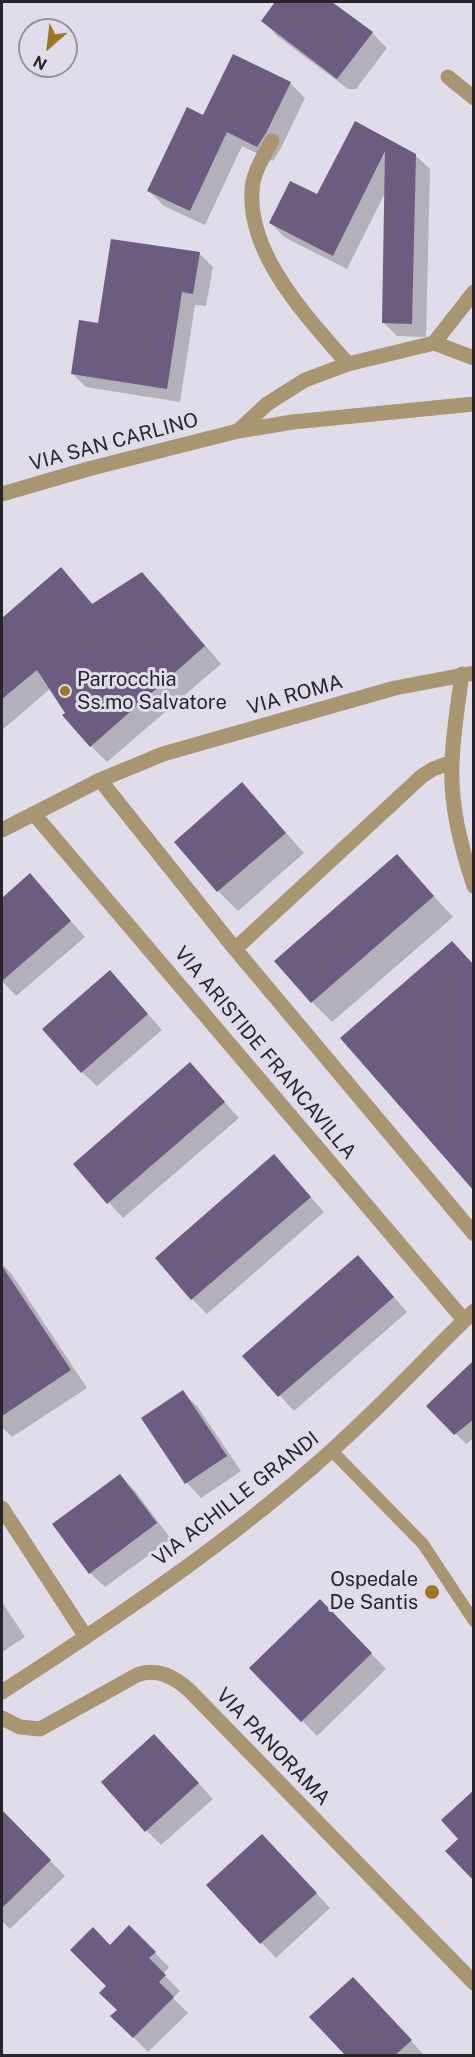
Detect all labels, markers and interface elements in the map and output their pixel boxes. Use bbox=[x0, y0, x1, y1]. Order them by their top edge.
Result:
north arrow bbox=[18, 18, 78, 78]
text: N bbox=[30, 51, 50, 74]
street label: VIA SAN CARLINO bbox=[27, 408, 201, 476]
place label: Parrocchia Ss.mo Salvatore bbox=[77, 668, 227, 715]
street label: VIA ROMA bbox=[245, 670, 345, 720]
marker: Parrocchia Ss.mo Salvatore bbox=[58, 684, 72, 698]
street label: VIA ARISTIDE FRANCAVILLA bbox=[169, 942, 361, 1164]
street label: VIA ACHILLE GRANDI bbox=[148, 1427, 324, 1571]
place label: Ospedale De Santis bbox=[330, 1568, 418, 1615]
marker: Ospedale De Santis bbox=[423, 1583, 441, 1601]
street label: VIA PANORAMA bbox=[211, 1683, 335, 1811]

